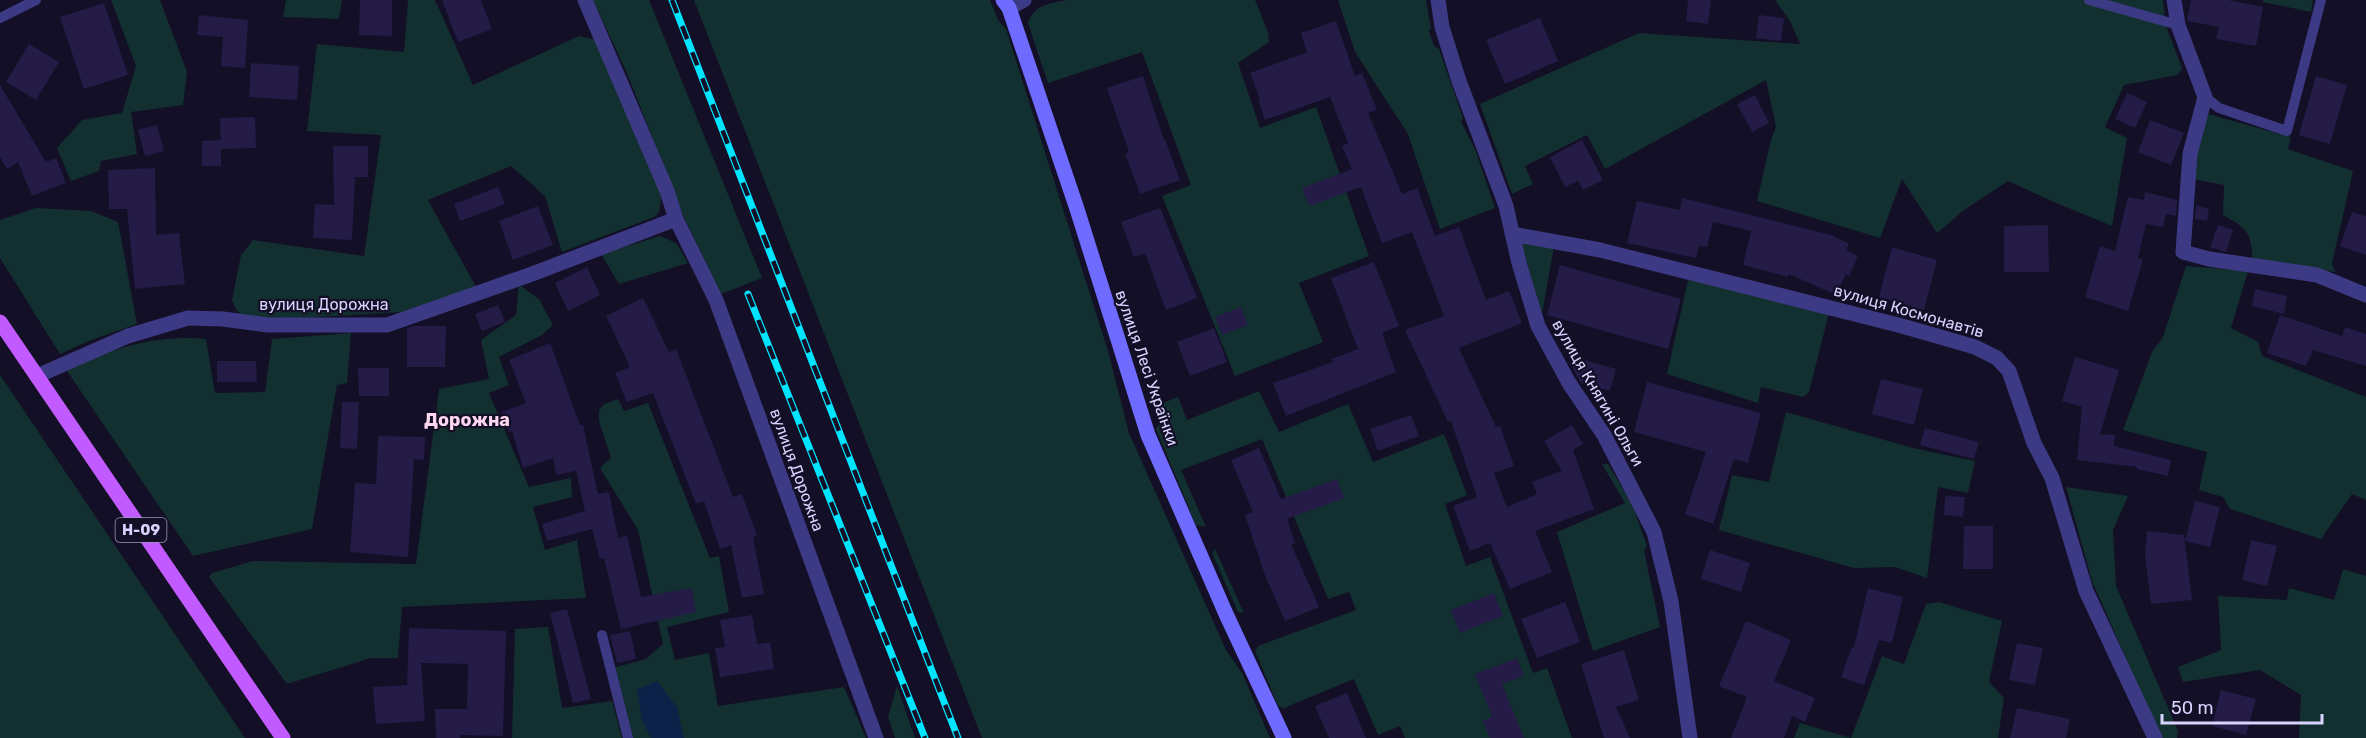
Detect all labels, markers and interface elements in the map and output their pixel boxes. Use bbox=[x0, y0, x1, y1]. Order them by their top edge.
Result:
street label: вулиця Космонавтів bbox=[1832, 280, 1986, 342]
street label: вулиця Лесі Українки bbox=[1111, 288, 1183, 448]
street label: вулиця Дорожна bbox=[259, 295, 389, 314]
street label: вулиця Княгині Ольги bbox=[1548, 316, 1648, 470]
street label: вулиця Дорожна bbox=[766, 406, 828, 534]
district label: Дорожна bbox=[424, 409, 510, 431]
road number: Н-09 bbox=[116, 518, 166, 542]
scale bar bbox=[2162, 687, 2322, 725]
text: 50 m bbox=[2171, 697, 2214, 719]

